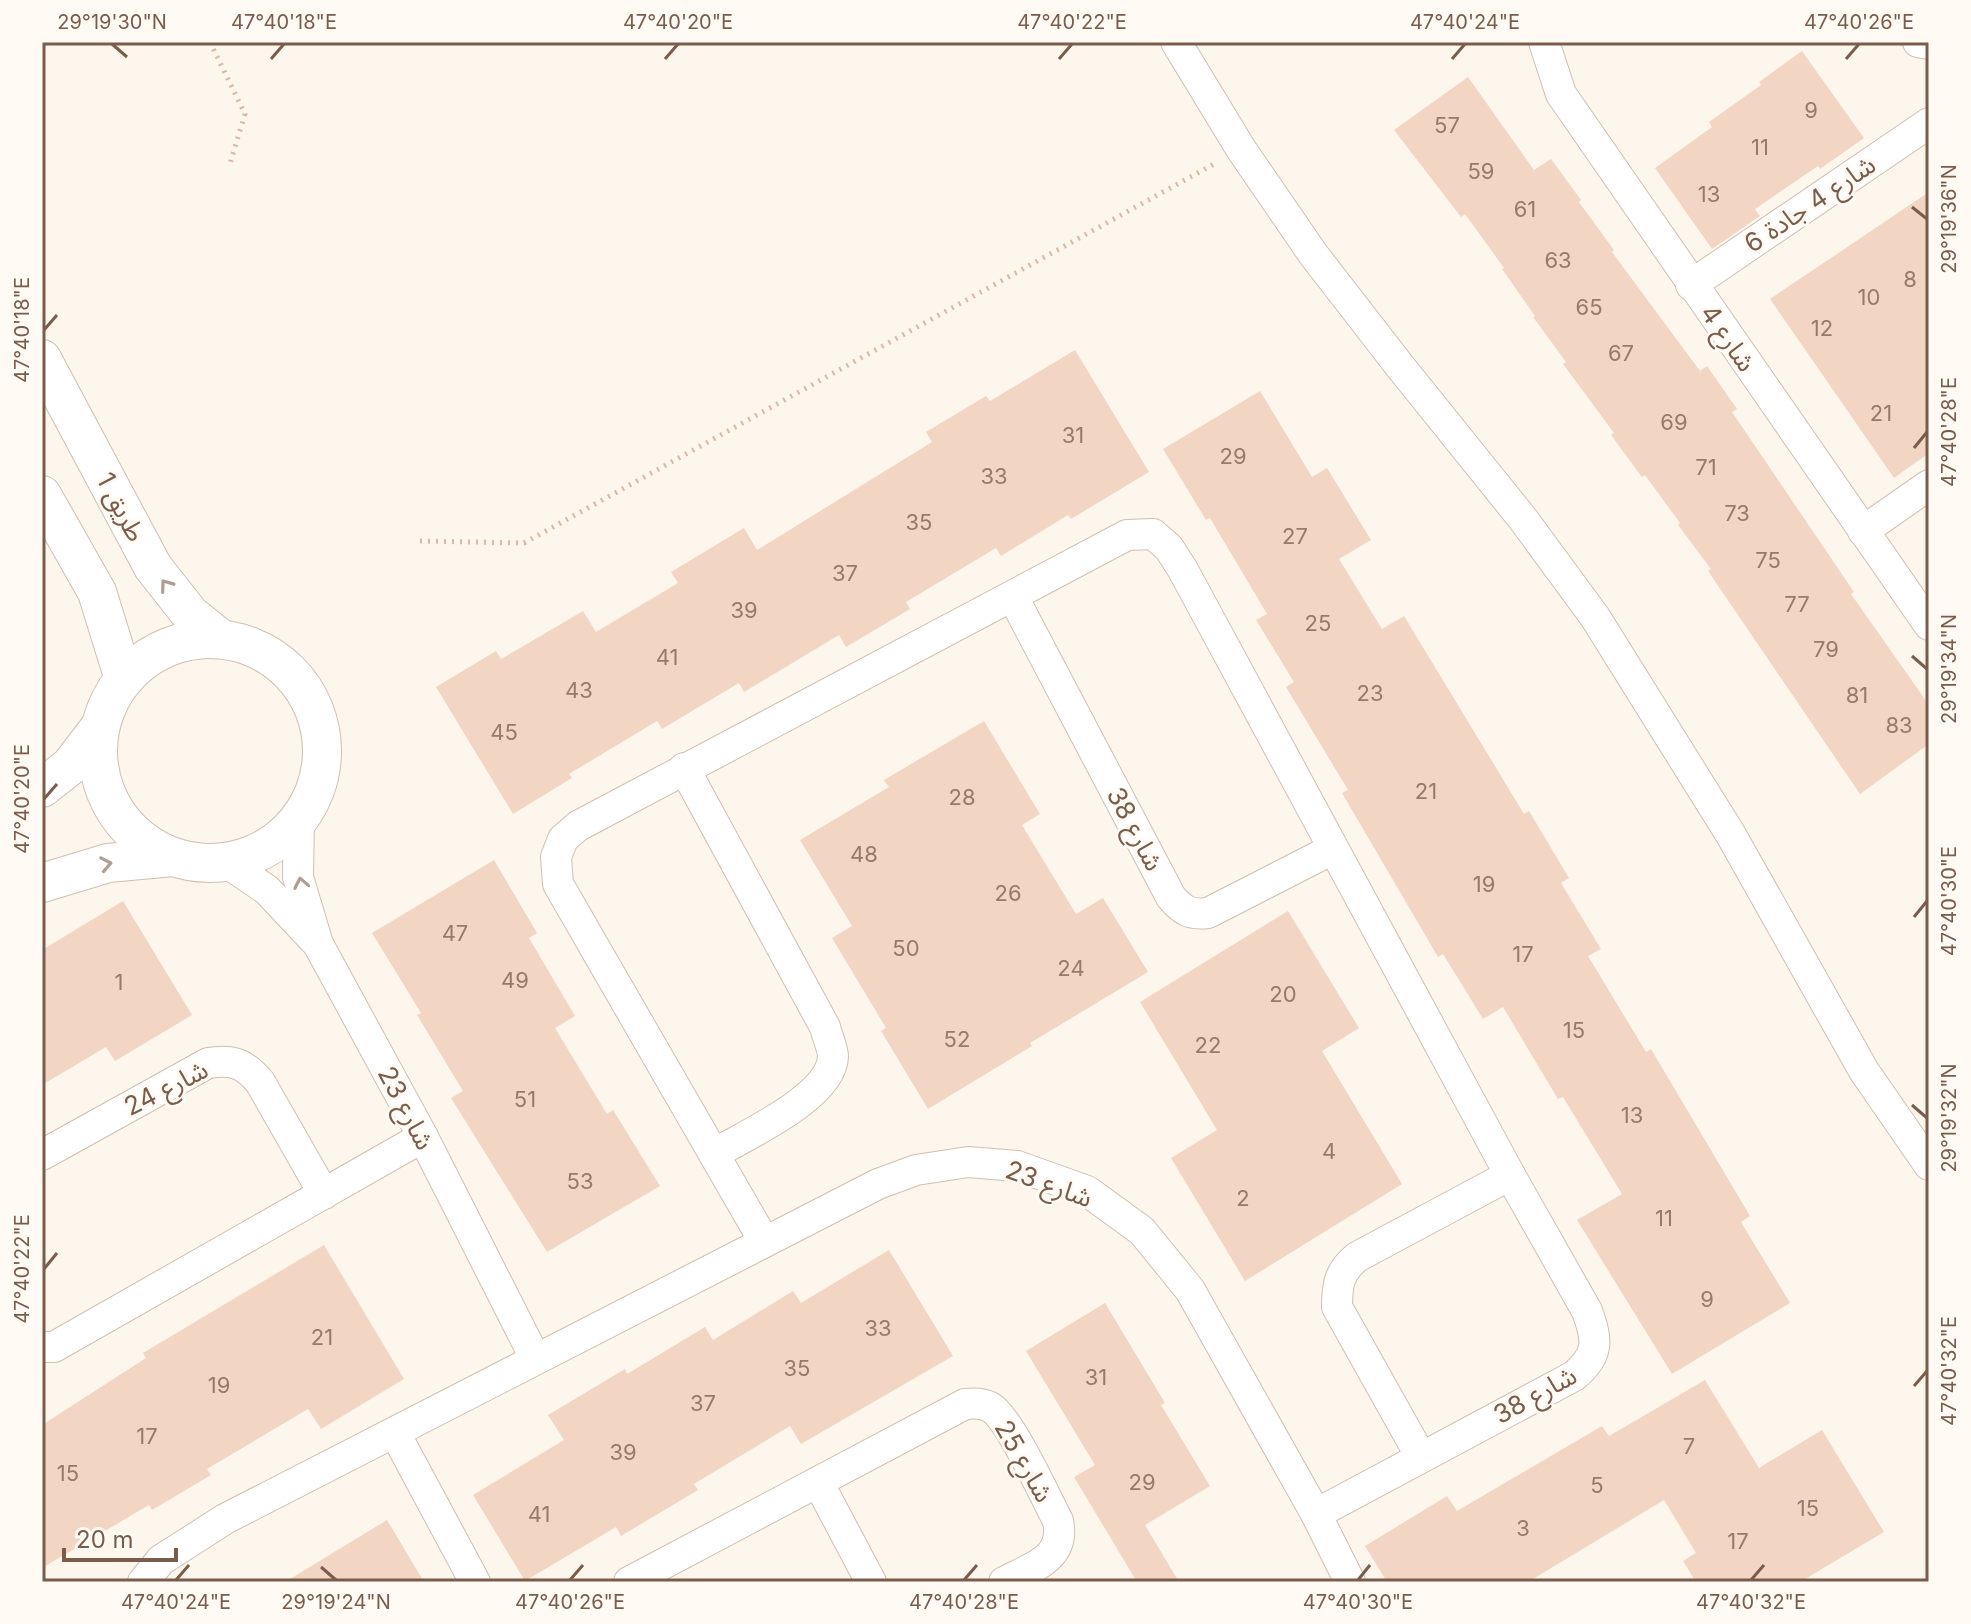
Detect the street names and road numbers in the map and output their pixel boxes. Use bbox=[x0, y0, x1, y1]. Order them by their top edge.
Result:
street label: شارع 4 جادة 6 bbox=[1738, 148, 1883, 262]
street label: شارع 4 bbox=[1691, 298, 1763, 380]
street label: طريق 1 bbox=[90, 467, 152, 547]
street label: شارع 38 bbox=[1097, 782, 1170, 878]
street label: شارع 24 bbox=[119, 1053, 215, 1125]
street label: شارع 23 bbox=[368, 1061, 441, 1157]
street label: شارع 23 bbox=[1000, 1154, 1097, 1217]
street label: شارع 38 bbox=[1488, 1359, 1584, 1433]
street label: شارع 25 bbox=[985, 1414, 1060, 1509]

